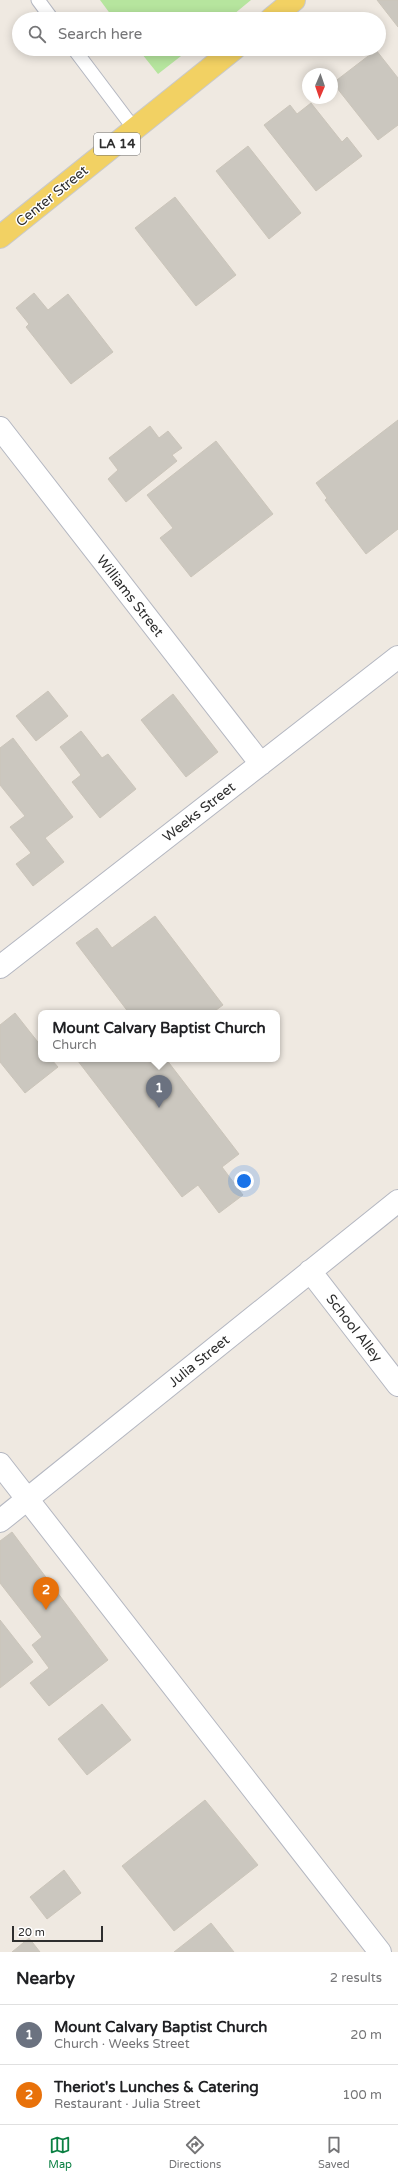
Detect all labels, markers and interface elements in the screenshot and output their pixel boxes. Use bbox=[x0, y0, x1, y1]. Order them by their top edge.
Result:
search box bbox=[12, 12, 386, 56]
icon: search bbox=[26, 23, 48, 45]
text: Search here bbox=[58, 25, 142, 43]
north arrow bbox=[302, 68, 338, 104]
road number: LA 14 bbox=[94, 133, 140, 155]
street label: Center Street bbox=[12, 161, 92, 230]
street label: Williams Street bbox=[93, 552, 168, 641]
street label: Weeks Street bbox=[159, 778, 239, 846]
popup bbox=[38, 1010, 280, 1062]
text: Mount Calvary Baptist Church bbox=[52, 1019, 266, 1037]
text: Church bbox=[52, 1037, 97, 1053]
pin: 1 bbox=[146, 1075, 172, 1108]
your location bbox=[234, 1171, 254, 1191]
street label: School Alley bbox=[322, 1291, 386, 1366]
street label: Julia Street bbox=[165, 1331, 233, 1391]
pin: 2 bbox=[33, 1577, 59, 1610]
scale bar bbox=[12, 1924, 103, 1943]
text: 20 m bbox=[18, 1926, 45, 1939]
text: Nearby bbox=[16, 1968, 75, 1989]
text: 2 results bbox=[330, 1970, 382, 1986]
text: Mount Calvary Baptist Church bbox=[54, 2018, 267, 2036]
text: 1 bbox=[25, 2027, 33, 2043]
text: 20 m bbox=[350, 2027, 382, 2043]
text: Church · Weeks Street bbox=[54, 2036, 190, 2052]
text: Theriot's Lunches & Catering bbox=[54, 2078, 259, 2096]
text: 2 bbox=[25, 2087, 33, 2103]
text: 100 m bbox=[342, 2087, 382, 2103]
text: Restaurant · Julia Street bbox=[54, 2096, 200, 2112]
tab: Map bbox=[48, 2134, 72, 2171]
tab: Directions bbox=[169, 2134, 221, 2171]
tab: Saved bbox=[318, 2134, 350, 2171]

